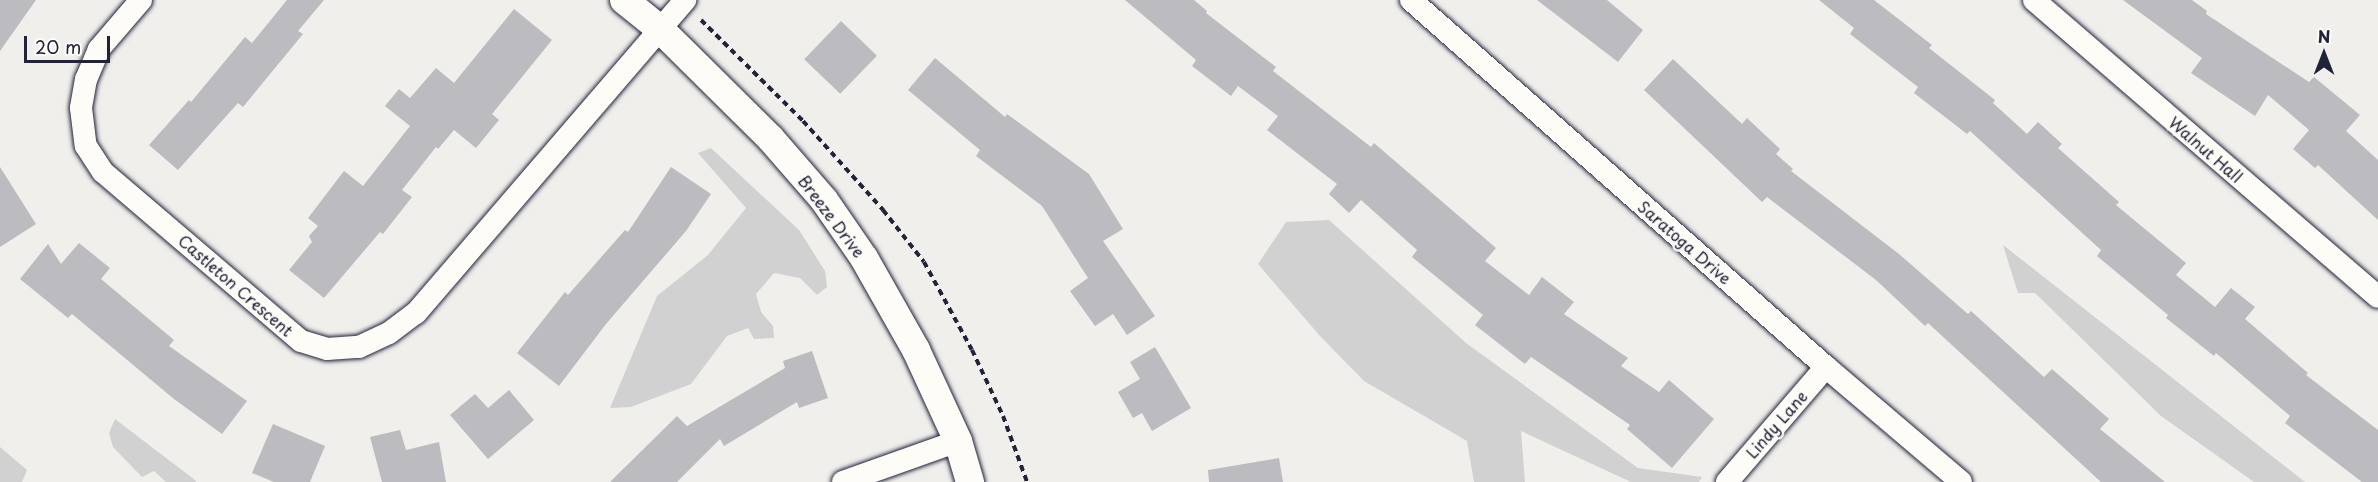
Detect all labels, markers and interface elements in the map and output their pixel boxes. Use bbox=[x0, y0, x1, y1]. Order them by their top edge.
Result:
scale bar bbox=[27, 24, 112, 62]
north arrow bbox=[2294, 24, 2354, 84]
text: N bbox=[2318, 24, 2330, 48]
text: 20 m bbox=[35, 33, 81, 60]
street label: Walnut Hall bbox=[2165, 112, 2247, 186]
street label: Breeze Drive bbox=[795, 171, 869, 261]
street label: Saratoga Drive bbox=[1634, 196, 1736, 288]
street label: Castleton Crescent bbox=[175, 230, 297, 340]
street label: Lindy Lane bbox=[1741, 386, 1811, 462]

